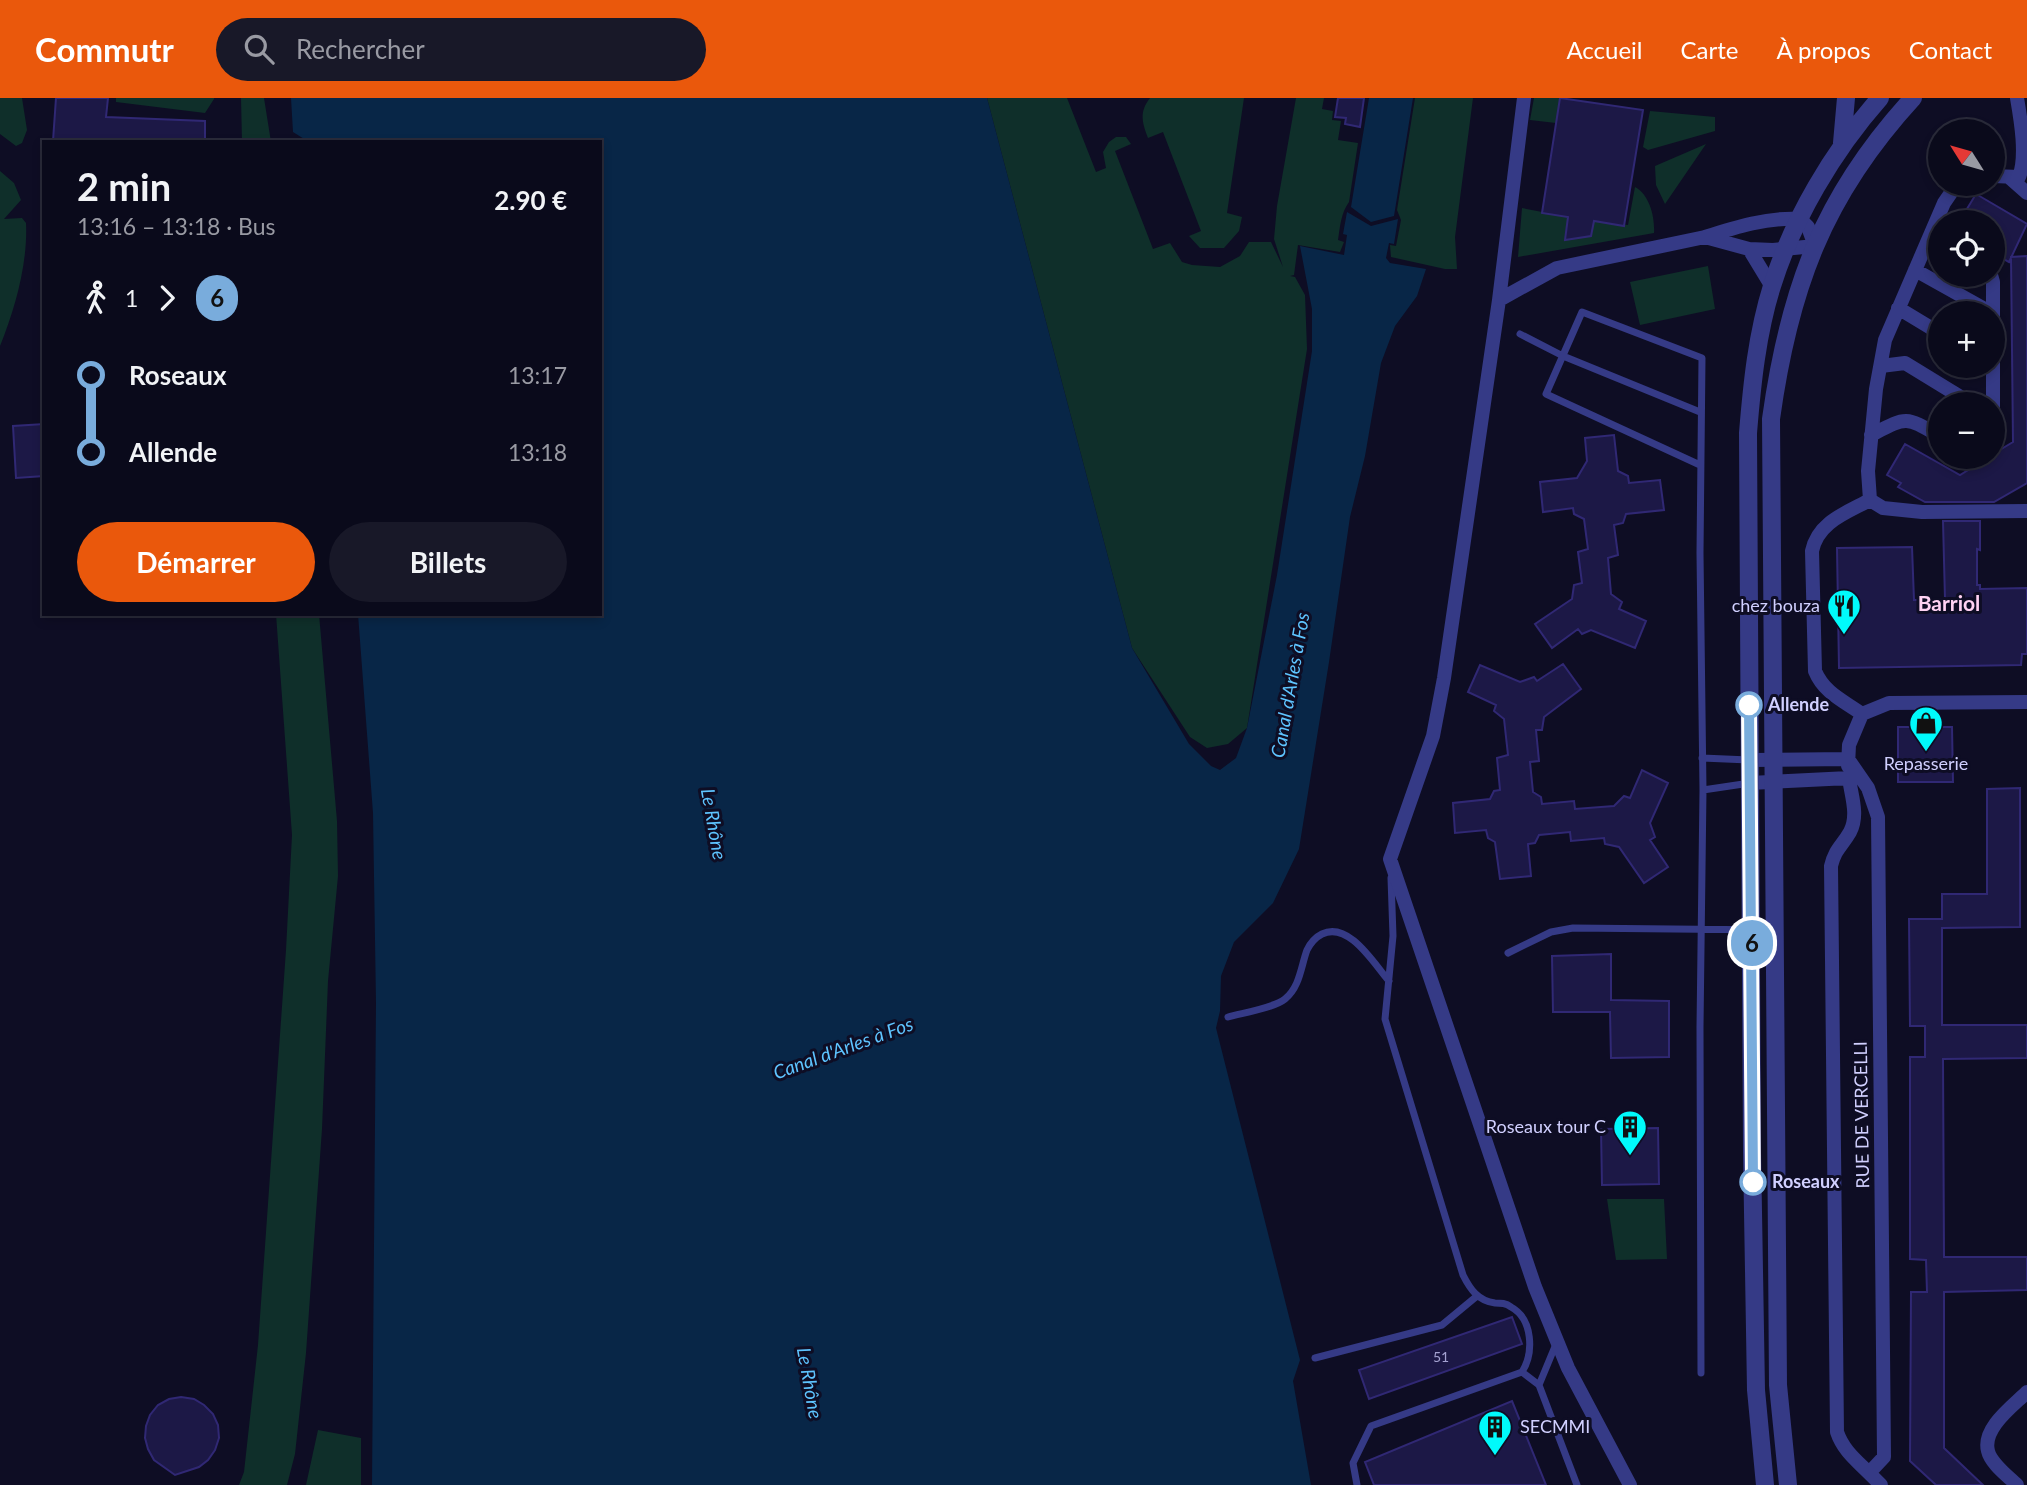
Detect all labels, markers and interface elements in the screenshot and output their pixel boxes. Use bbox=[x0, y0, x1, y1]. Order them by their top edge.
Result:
search box bbox=[216, 18, 706, 81]
text: Commutr bbox=[35, 29, 174, 69]
icon: search bbox=[240, 30, 278, 68]
text: Rechercher bbox=[296, 33, 425, 65]
text: Accueil bbox=[1566, 35, 1642, 64]
text: Carte bbox=[1680, 35, 1738, 64]
text: À propos bbox=[1776, 35, 1871, 64]
text: Contact bbox=[1909, 35, 1992, 64]
north arrow bbox=[1928, 119, 2006, 196]
map controls bbox=[1928, 119, 2005, 469]
text: 2 min bbox=[77, 163, 171, 209]
text: 2.90 € bbox=[494, 184, 567, 216]
button: locate bbox=[1928, 210, 2005, 287]
text: 13:16 – 13:18 · Bus bbox=[77, 212, 276, 240]
icon: walk bbox=[77, 279, 115, 317]
icon: forward bbox=[148, 279, 186, 317]
text: 6 bbox=[210, 283, 224, 312]
text: 1 bbox=[125, 284, 138, 312]
button: + bbox=[1928, 301, 2005, 378]
text: Roseaux bbox=[129, 359, 227, 391]
text: 13:17 bbox=[508, 361, 567, 389]
button: − bbox=[1928, 392, 2005, 469]
text: Allende bbox=[129, 436, 217, 468]
text: 13:18 bbox=[508, 438, 567, 466]
button: Démarrer bbox=[77, 522, 315, 602]
button: Billets bbox=[329, 522, 567, 602]
restaurant icon: chez bouza bbox=[1825, 587, 1863, 636]
district label: Barriol bbox=[1918, 590, 1980, 615]
place label: chez bouza bbox=[1732, 594, 1820, 616]
water label: Canal d'Arles à Fos bbox=[1265, 610, 1314, 759]
marker: Allende bbox=[1736, 692, 1762, 718]
place label: Allende bbox=[1767, 693, 1829, 715]
shop icon: Repasserie bbox=[1907, 704, 1945, 753]
place label: Repasserie bbox=[1884, 752, 1968, 774]
water label: Le Rhône bbox=[697, 787, 732, 861]
line badge: 6 bbox=[1729, 920, 1775, 966]
text: 6 bbox=[1745, 928, 1759, 957]
water label: Canal d'Arles à Fos bbox=[770, 1011, 916, 1084]
street label: RUE DE VERCELLI bbox=[1849, 1041, 1873, 1189]
building icon: Roseaux tour C bbox=[1611, 1108, 1649, 1157]
place label: Roseaux tour C bbox=[1486, 1115, 1606, 1137]
marker: Roseaux bbox=[1740, 1169, 1766, 1195]
place label: Roseaux bbox=[1772, 1170, 1840, 1192]
water label: Le Rhône bbox=[793, 1346, 828, 1420]
house number: 51 bbox=[1433, 1348, 1449, 1365]
building icon: SECMMI bbox=[1476, 1408, 1514, 1457]
place label: SECMMI bbox=[1520, 1415, 1590, 1437]

